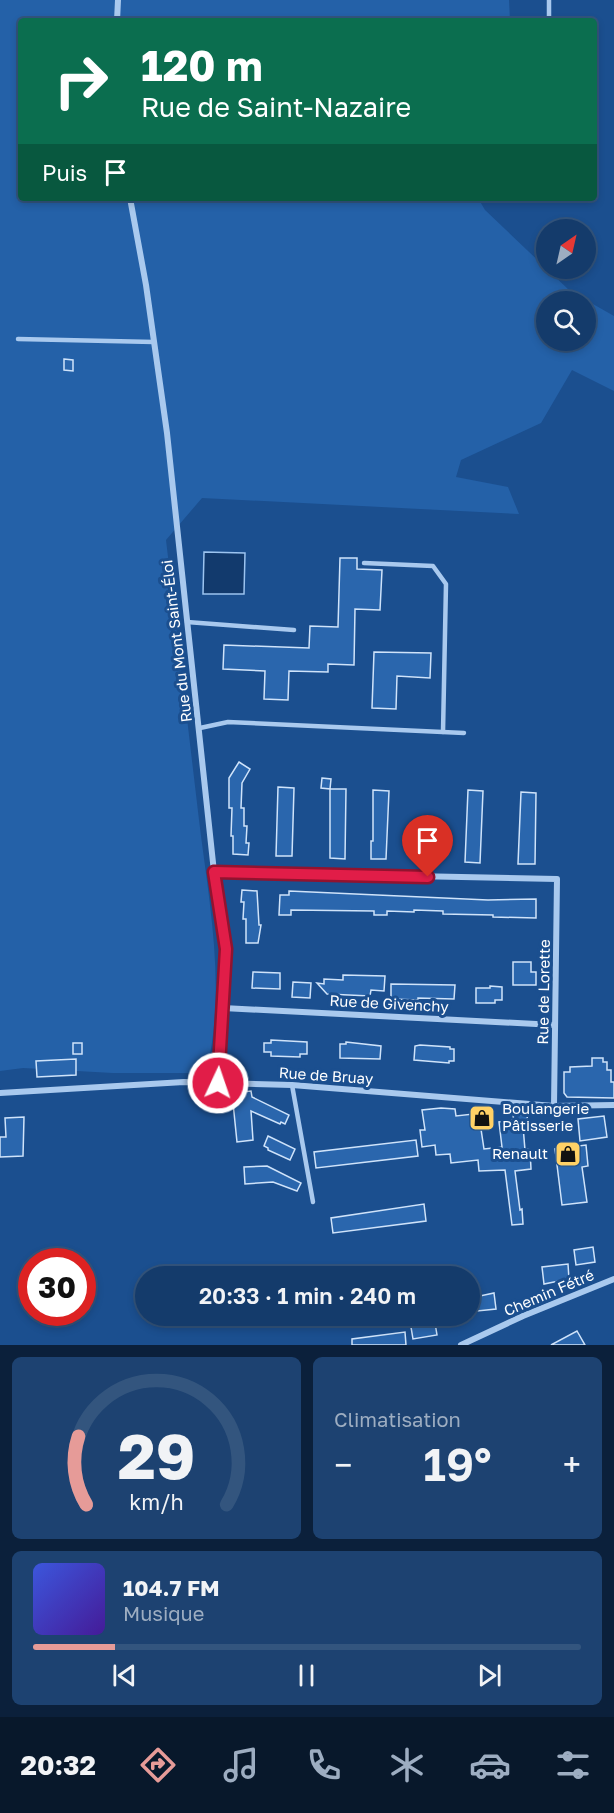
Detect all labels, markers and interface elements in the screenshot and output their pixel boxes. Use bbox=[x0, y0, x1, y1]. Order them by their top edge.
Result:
text: 120 m bbox=[141, 40, 263, 90]
icon: right bbox=[42, 42, 120, 120]
text: Rue de Saint-Nazaire bbox=[141, 91, 411, 123]
icon: arrive bbox=[99, 156, 132, 189]
text: Puis bbox=[42, 159, 87, 186]
north arrow bbox=[536, 219, 596, 279]
map controls bbox=[536, 219, 596, 351]
button: search bbox=[536, 291, 596, 351]
street label: Rue du Mont Saint-Éloi bbox=[157, 559, 195, 723]
pin bbox=[402, 815, 453, 877]
icon: arrive bbox=[411, 824, 444, 857]
street label: Rue de Lorette bbox=[533, 939, 553, 1045]
street label: Rue de Givenchy bbox=[329, 991, 450, 1015]
position arrow bbox=[186, 1051, 250, 1115]
street label: Rue de Bruay bbox=[278, 1063, 375, 1087]
place label: Boulangerie Pâtisserie bbox=[502, 1099, 589, 1134]
shop icon: Boulangerie Pâtisserie bbox=[467, 1103, 497, 1133]
shop icon: Renault bbox=[553, 1139, 583, 1169]
place label: Renault bbox=[492, 1144, 548, 1162]
speed limit sign: 30 bbox=[18, 1248, 96, 1326]
street label: Chemin Fétré bbox=[501, 1265, 597, 1319]
text: 20:33 · 1 min · 240 m bbox=[199, 1282, 416, 1309]
text: Climatisation bbox=[334, 1407, 461, 1431]
text: 29 bbox=[118, 1418, 195, 1493]
text: 19° bbox=[423, 1437, 492, 1491]
text: − bbox=[334, 1445, 352, 1484]
text: + bbox=[563, 1445, 581, 1484]
text: km/h bbox=[129, 1489, 184, 1515]
text: 104.7 FM bbox=[123, 1574, 220, 1601]
text: Musique bbox=[123, 1601, 204, 1625]
icon: previous bbox=[108, 1659, 141, 1692]
icon: pause bbox=[290, 1659, 323, 1692]
icon: next bbox=[473, 1659, 506, 1692]
icon: directions bbox=[137, 1744, 179, 1786]
icon: music bbox=[220, 1744, 262, 1786]
icon: phone bbox=[303, 1744, 345, 1786]
icon: climate bbox=[386, 1744, 428, 1786]
icon: car bbox=[469, 1744, 511, 1786]
icon: filters bbox=[552, 1744, 594, 1786]
text: 20:32 bbox=[20, 1749, 96, 1781]

